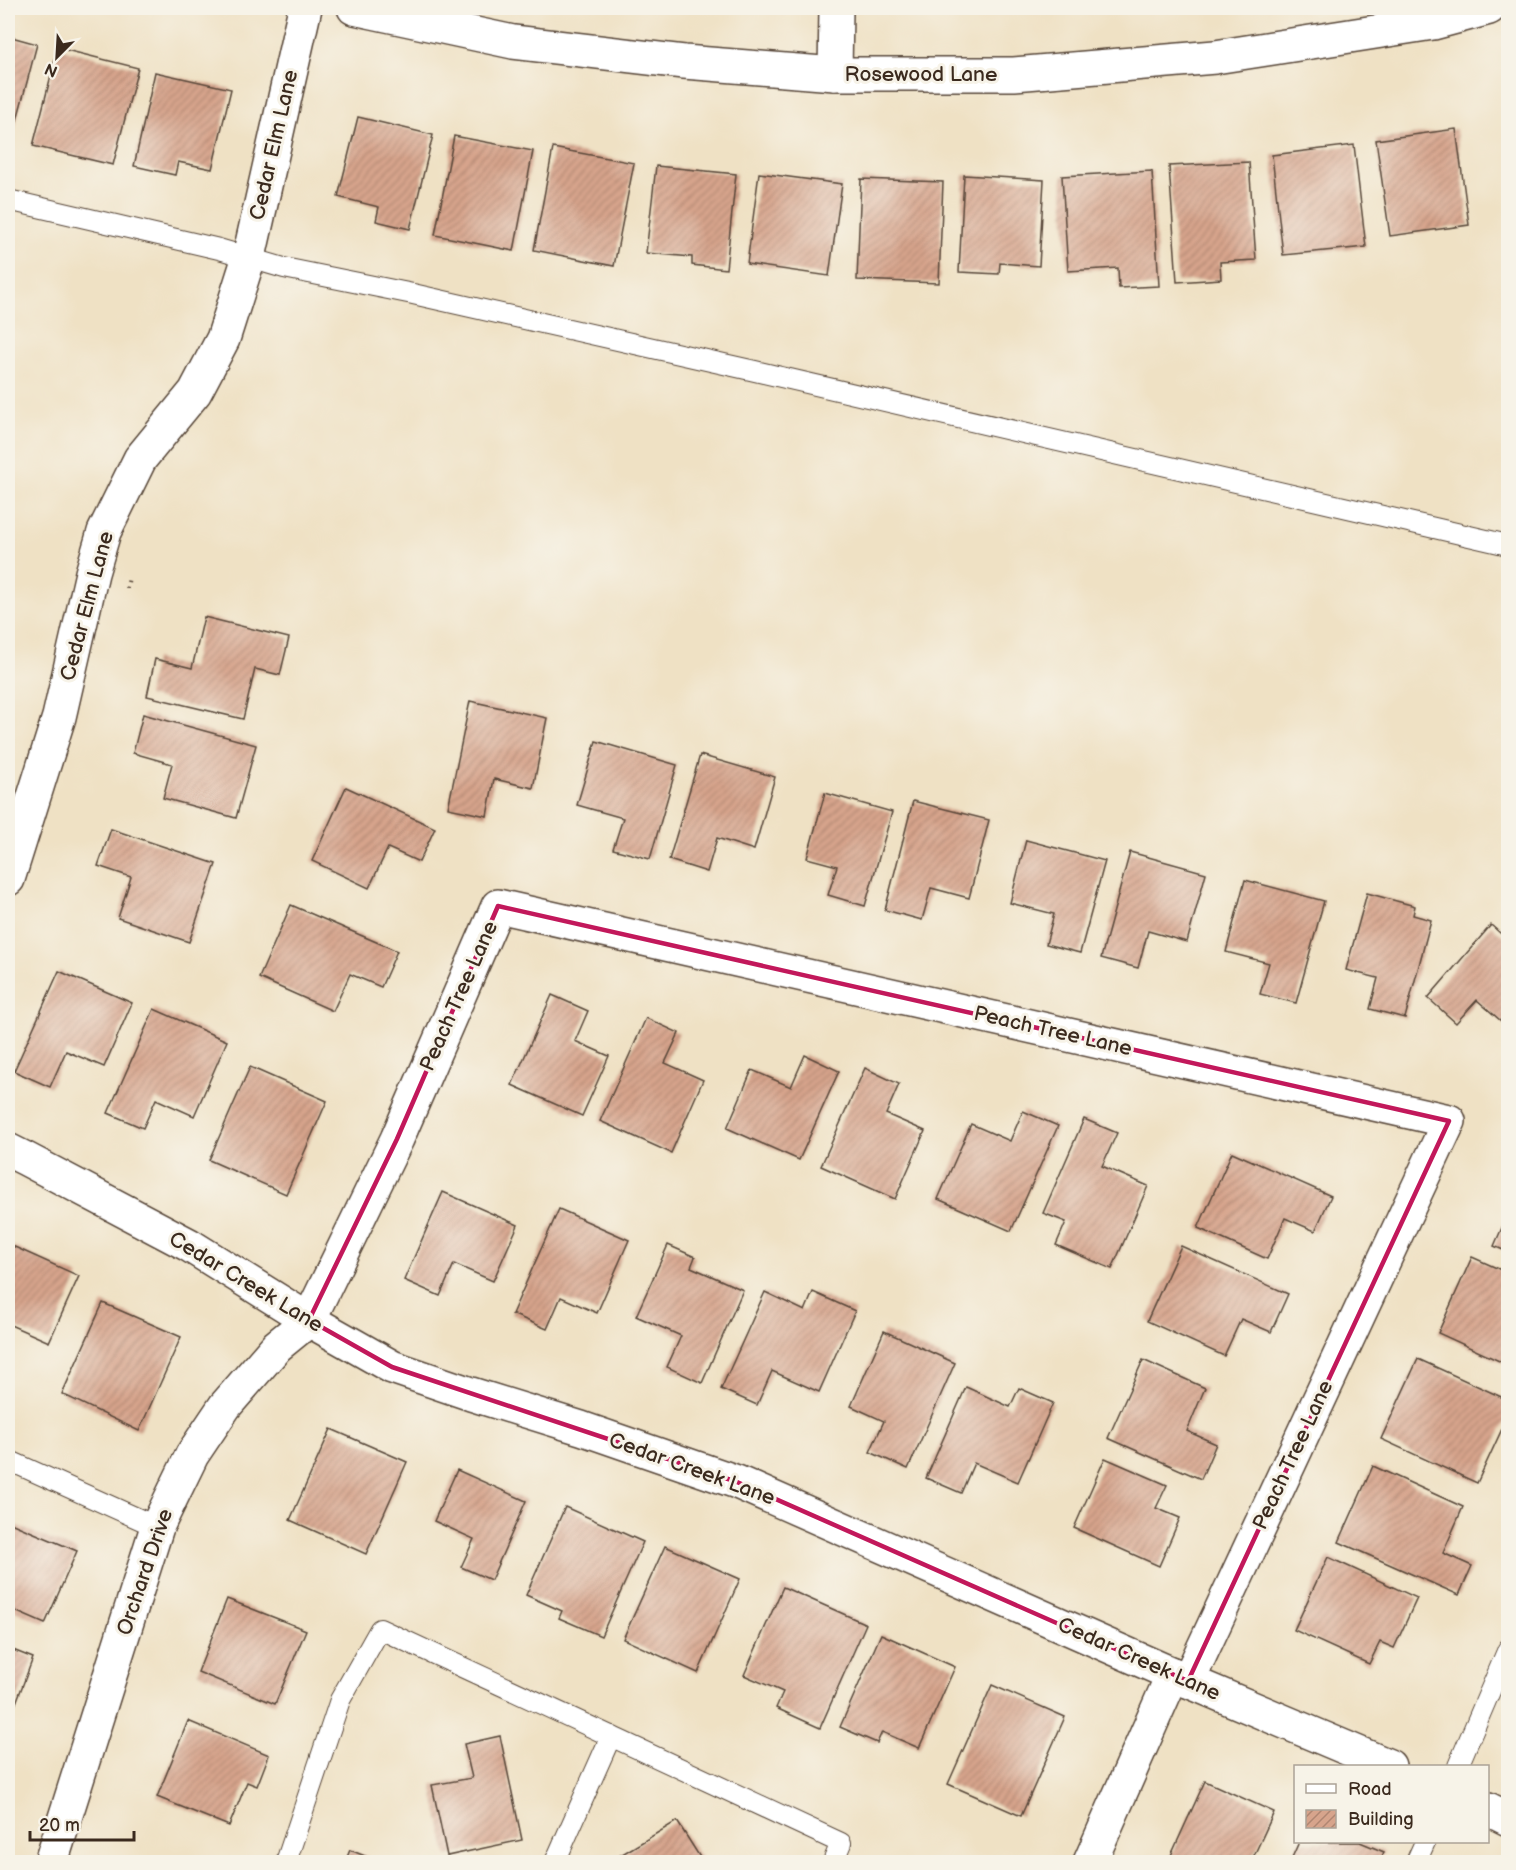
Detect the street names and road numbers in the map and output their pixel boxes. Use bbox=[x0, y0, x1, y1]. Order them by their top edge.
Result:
street label: Rosewood Lane bbox=[845, 62, 997, 87]
street label: Cedar Elm Lane bbox=[245, 67, 303, 223]
street label: Cedar Elm Lane bbox=[55, 529, 119, 683]
street label: Peach Tree Lane bbox=[415, 917, 503, 1075]
street label: Peach Tree Lane bbox=[972, 1001, 1134, 1061]
street label: Cedar Creek Lane bbox=[164, 1226, 328, 1338]
street label: Peach Tree Lane bbox=[1248, 1377, 1338, 1533]
street label: Cedar Creek Lane bbox=[605, 1427, 779, 1511]
street label: Orchard Drive bbox=[112, 1505, 178, 1639]
street label: Cedar Creek Lane bbox=[1054, 1612, 1224, 1706]

